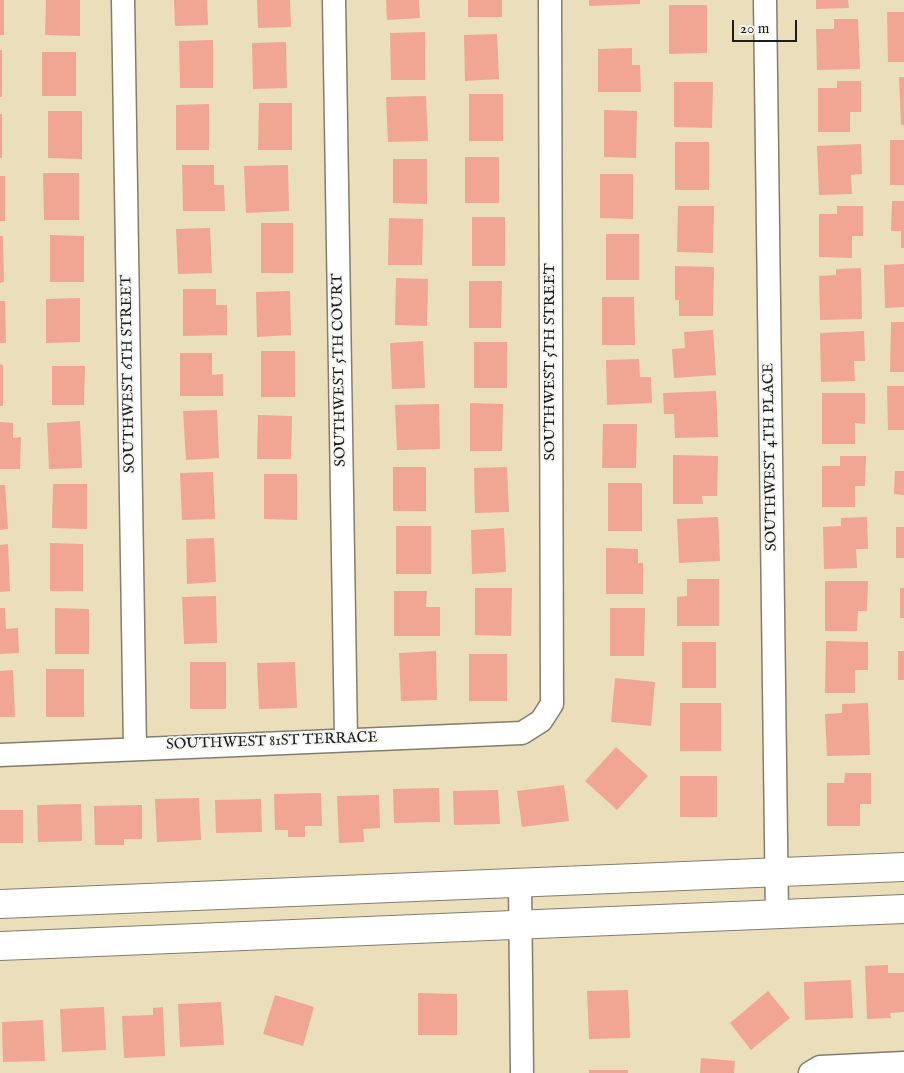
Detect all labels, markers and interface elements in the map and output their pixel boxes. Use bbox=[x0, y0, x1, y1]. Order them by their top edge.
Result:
scale bar bbox=[734, 10, 799, 42]
text: 20 m bbox=[740, 19, 769, 38]
street label: SOUTHWEST 5TH STREET bbox=[542, 263, 560, 461]
street label: SOUTHWEST 5TH COURT bbox=[329, 273, 351, 467]
street label: SOUTHWEST 6TH STREET bbox=[118, 275, 140, 473]
street label: SOUTHWEST 4TH PLACE bbox=[760, 363, 782, 551]
street label: SOUTHWEST 81ST TERRACE bbox=[166, 729, 378, 755]

